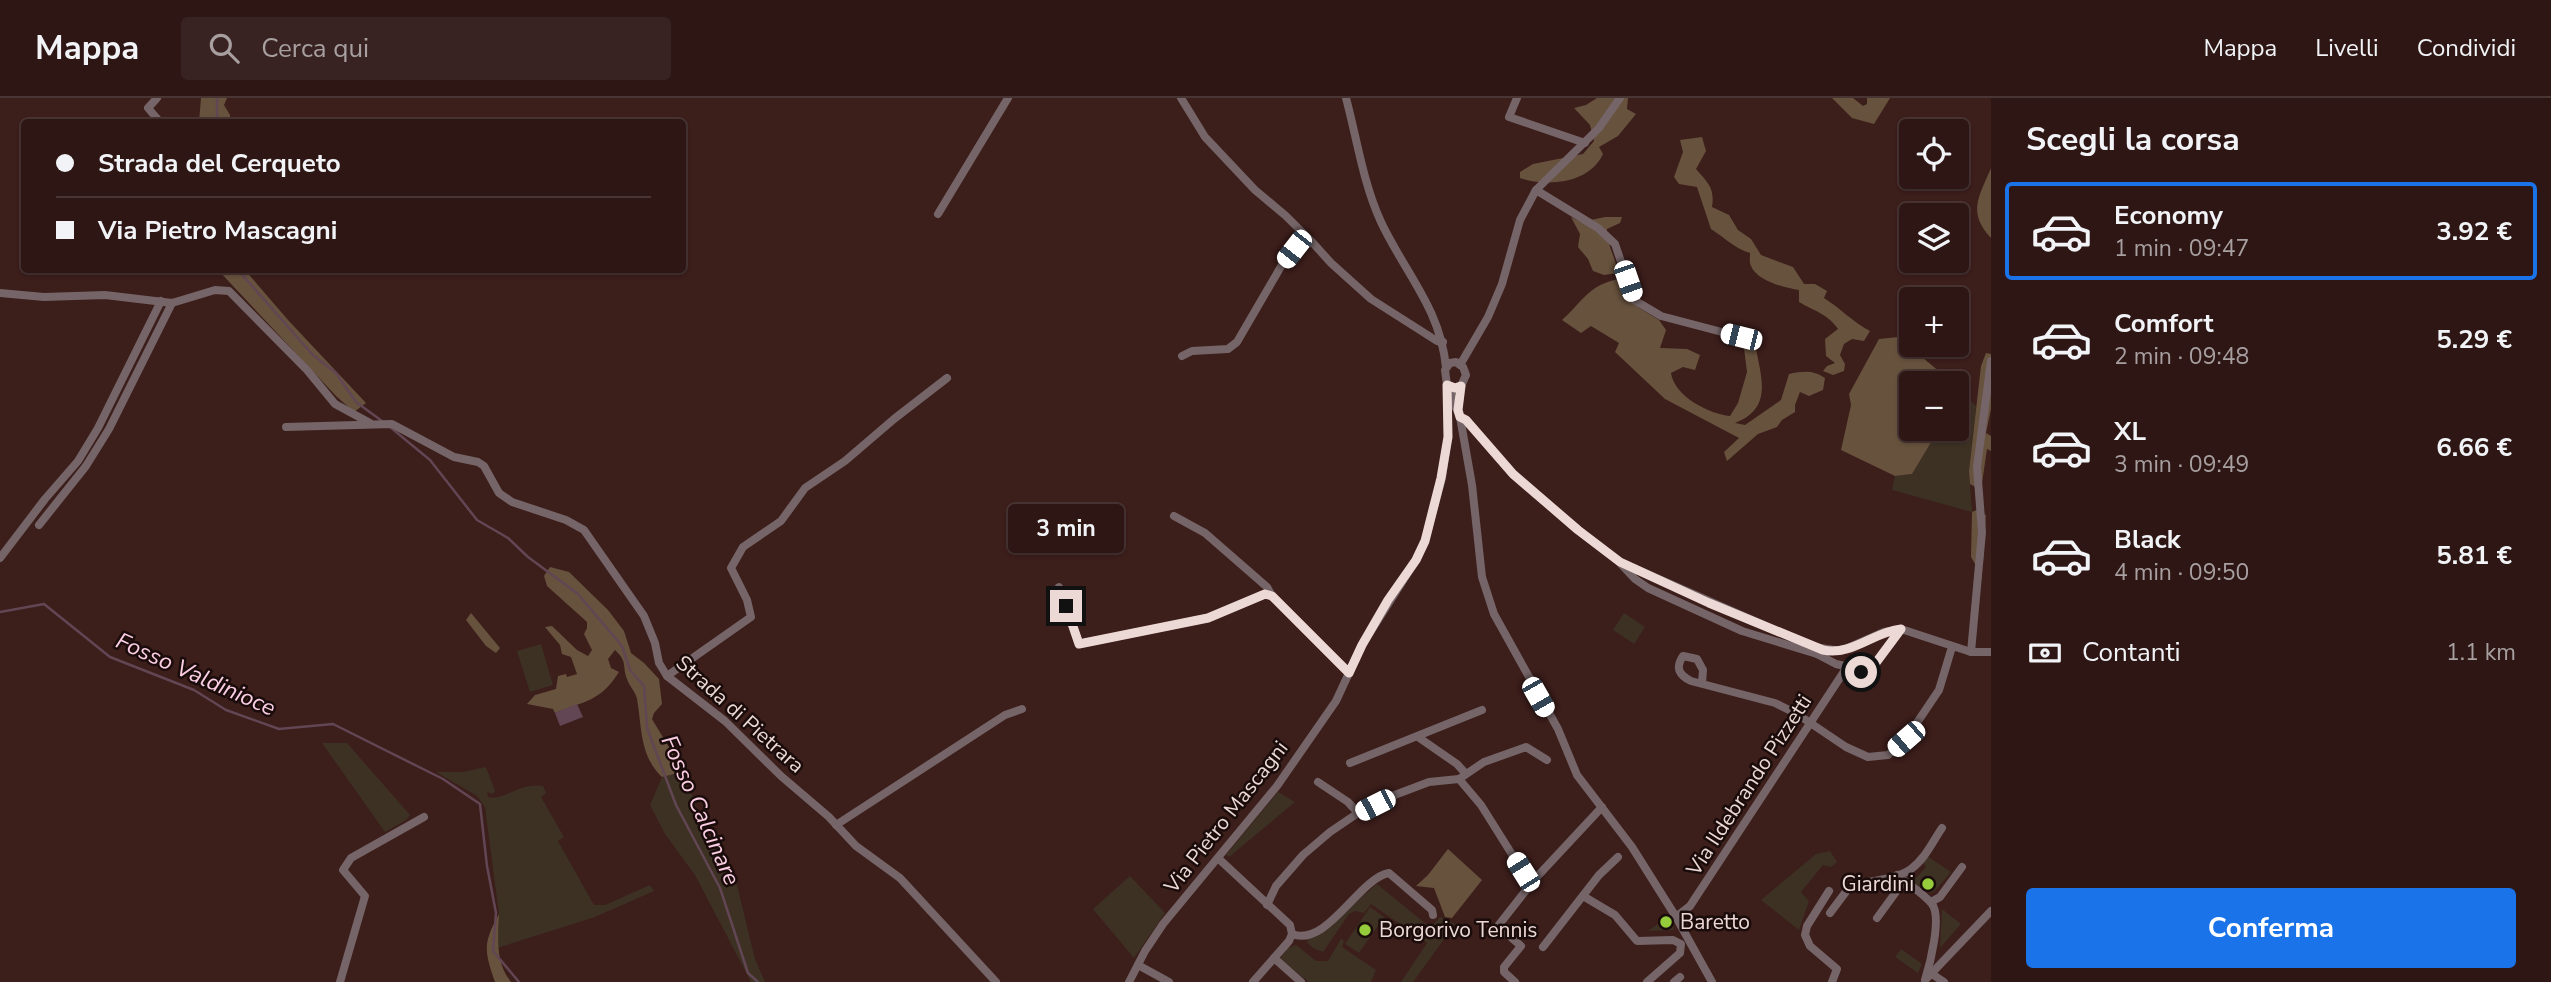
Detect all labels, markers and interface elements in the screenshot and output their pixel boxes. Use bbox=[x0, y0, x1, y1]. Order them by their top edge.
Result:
search box bbox=[181, 17, 671, 80]
text: Mappa bbox=[35, 26, 139, 71]
icon: search bbox=[205, 29, 243, 67]
text: Cerca qui bbox=[261, 31, 369, 66]
text: Mappa bbox=[2203, 32, 2277, 64]
text: Livelli bbox=[2315, 32, 2379, 64]
text: Condividi bbox=[2417, 32, 2516, 64]
text: Scegli la corsa bbox=[2026, 118, 2240, 161]
map controls bbox=[1899, 119, 1969, 441]
button: locate bbox=[1899, 119, 1969, 189]
text: Strada del Cerqueto bbox=[98, 146, 341, 181]
text: Economy bbox=[2114, 198, 2223, 233]
icon: car bbox=[2030, 200, 2093, 263]
button: layers bbox=[1899, 203, 1969, 273]
text: Via Pietro Mascagni bbox=[98, 213, 337, 248]
text: 3.92 € bbox=[2436, 214, 2512, 249]
car bbox=[1273, 226, 1316, 272]
text: 1 min · 09:47 bbox=[2114, 233, 2249, 264]
car bbox=[1612, 258, 1645, 304]
button: + bbox=[1899, 287, 1969, 357]
text: Comfort bbox=[2114, 306, 2214, 341]
icon: car bbox=[2030, 308, 2093, 371]
car bbox=[1719, 322, 1764, 352]
text: 5.29 € bbox=[2436, 322, 2512, 357]
text: 2 min · 09:48 bbox=[2114, 341, 2249, 372]
button: − bbox=[1899, 371, 1969, 441]
text: XL bbox=[2114, 414, 2146, 449]
icon: car bbox=[2030, 416, 2093, 479]
text: 6.66 € bbox=[2436, 430, 2512, 465]
text: 3 min · 09:49 bbox=[2114, 449, 2249, 480]
callout: 3 min bbox=[1008, 504, 1124, 554]
text: 3 min bbox=[1036, 513, 1096, 544]
text: Black bbox=[2114, 522, 2181, 557]
icon: car bbox=[2030, 524, 2093, 587]
text: 5.81 € bbox=[2436, 538, 2512, 573]
text: 4 min · 09:50 bbox=[2114, 557, 2249, 588]
route end bbox=[1050, 590, 1082, 622]
water label: Fosso Valdinioce bbox=[111, 625, 281, 724]
icon: cash bbox=[2026, 634, 2064, 672]
text: Contanti bbox=[2082, 635, 2181, 670]
text: 1.1 km bbox=[2446, 637, 2516, 668]
street label: Strada di Pietrara bbox=[670, 649, 810, 779]
route start bbox=[1845, 656, 1877, 688]
car bbox=[1519, 674, 1558, 720]
street label: Via Ildebrando Pizzetti bbox=[1679, 689, 1818, 882]
car bbox=[1884, 717, 1929, 761]
water label: Fosso Calcinare bbox=[654, 730, 748, 890]
street label: Via Pietro Mascagni bbox=[1157, 735, 1294, 900]
car bbox=[1352, 786, 1399, 824]
car bbox=[1503, 849, 1544, 895]
place label: Giardini bbox=[1841, 870, 1914, 898]
marker: Giardini bbox=[1920, 876, 1936, 892]
button: Conferma bbox=[2026, 888, 2516, 968]
place label: Baretto bbox=[1680, 908, 1750, 936]
marker: Baretto bbox=[1658, 914, 1674, 930]
place label: Borgorivo Tennis bbox=[1379, 916, 1537, 944]
marker: Borgorivo Tennis bbox=[1357, 922, 1373, 938]

